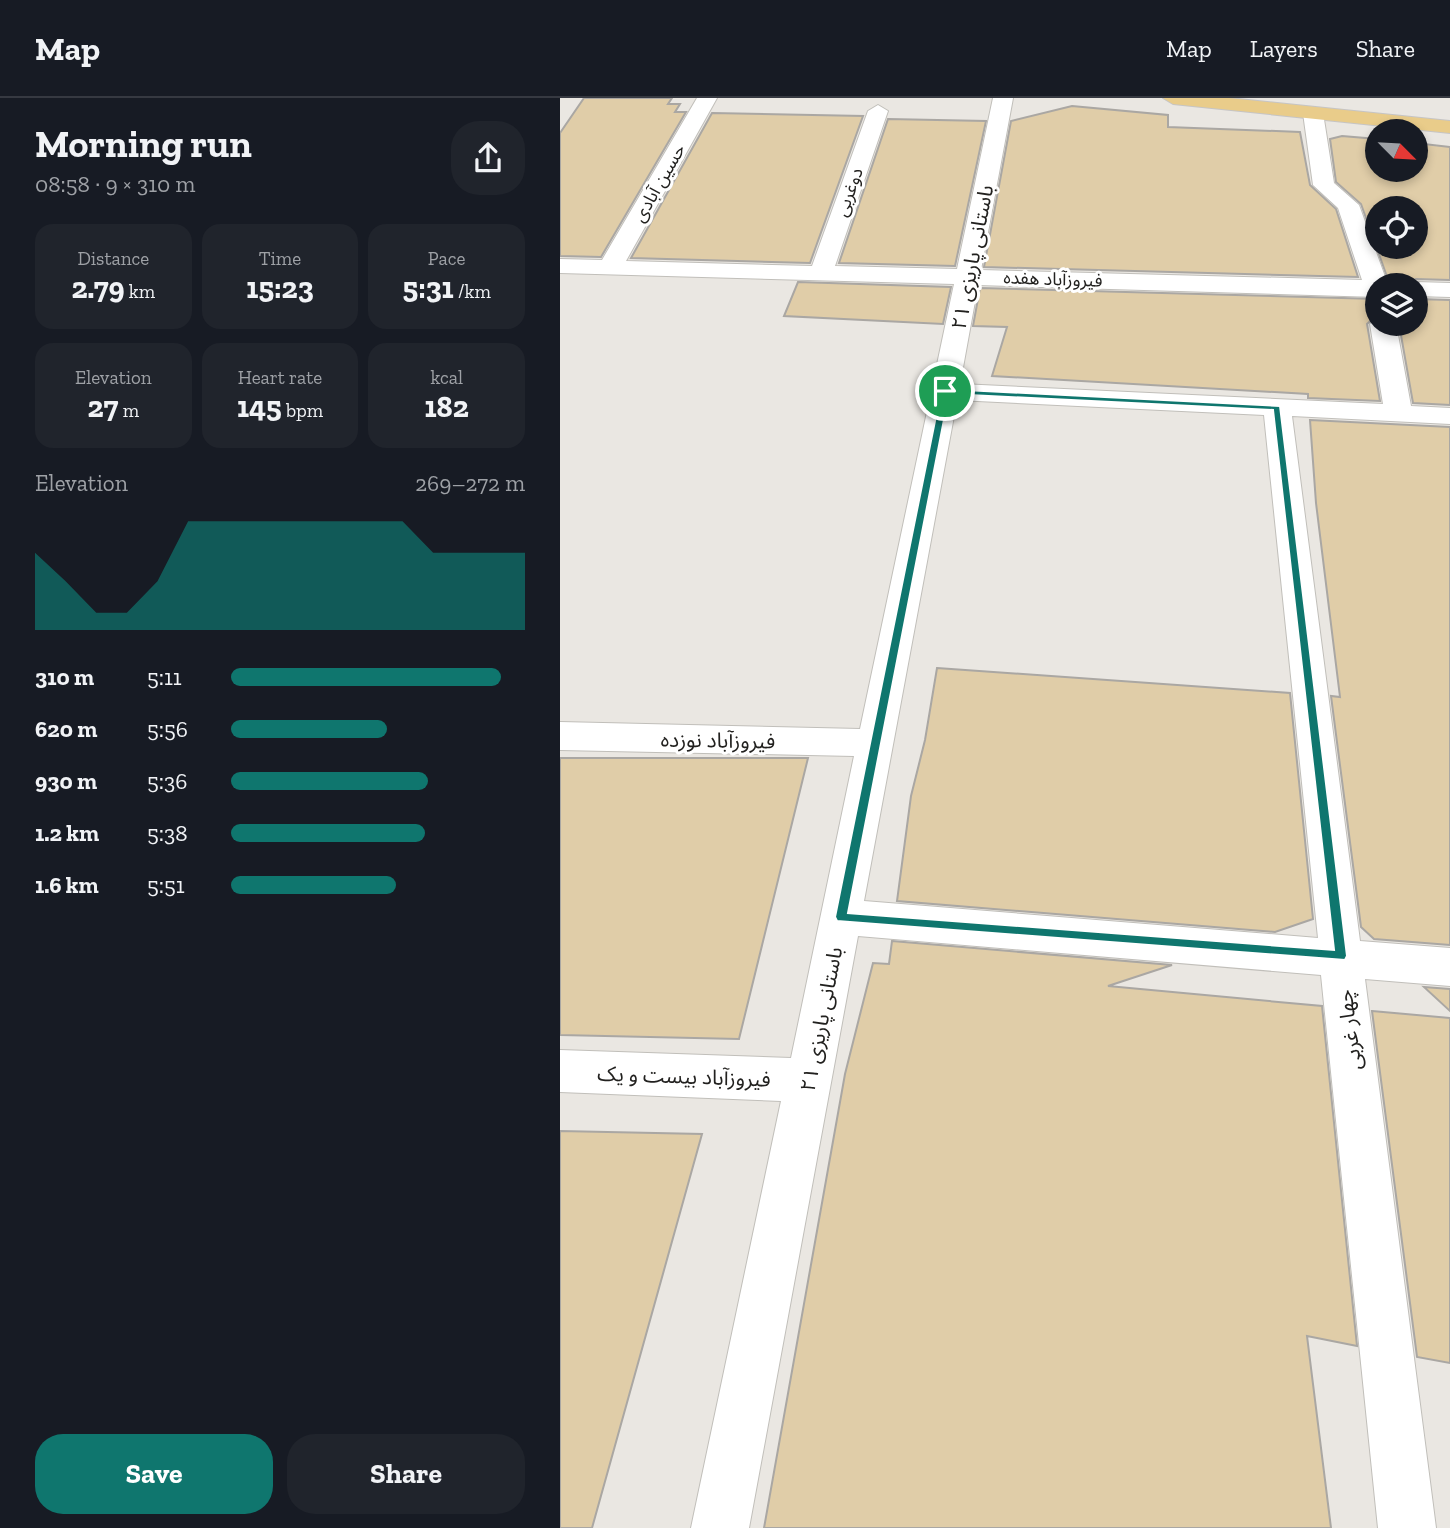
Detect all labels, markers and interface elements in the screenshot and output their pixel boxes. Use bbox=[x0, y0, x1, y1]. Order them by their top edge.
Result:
text: Map bbox=[35, 29, 100, 68]
text: Map bbox=[1166, 34, 1212, 63]
text: Layers bbox=[1250, 34, 1318, 63]
text: Share bbox=[1356, 34, 1415, 63]
north arrow bbox=[1365, 119, 1428, 182]
map controls bbox=[1365, 119, 1428, 336]
text: Morning run bbox=[35, 121, 252, 167]
button: share bbox=[451, 121, 525, 195]
street label: حسین آبادی bbox=[628, 140, 690, 226]
street label: دوغربی bbox=[830, 165, 868, 219]
text: 08:58 · 9 × 310 m bbox=[35, 170, 195, 198]
street label: باستانی پاریزی ۲۱ bbox=[946, 183, 999, 332]
button: locate bbox=[1365, 196, 1428, 259]
text: Distance bbox=[77, 247, 149, 270]
text: Time bbox=[259, 247, 301, 270]
text: Pace bbox=[428, 247, 466, 270]
street label: فیروزآباد هفده bbox=[1003, 266, 1103, 292]
text: 2.79 bbox=[72, 270, 125, 306]
text: 15:23 bbox=[246, 270, 314, 306]
text: 5:31 bbox=[403, 270, 454, 306]
button: layers bbox=[1365, 273, 1428, 336]
text: km bbox=[125, 280, 155, 303]
text: /km bbox=[454, 280, 491, 303]
pin bbox=[915, 361, 975, 421]
text: Elevation bbox=[75, 366, 152, 389]
text: Heart rate bbox=[238, 366, 322, 389]
text: kcal bbox=[430, 366, 463, 389]
icon: arrive bbox=[926, 372, 964, 410]
text: 27 bbox=[87, 389, 118, 425]
text: 145 bbox=[237, 389, 282, 425]
text: 182 bbox=[424, 389, 469, 425]
text: m bbox=[118, 399, 139, 422]
text: bpm bbox=[282, 399, 323, 422]
text: Elevation bbox=[35, 469, 128, 497]
text: 269–272 m bbox=[415, 469, 525, 497]
text: 310 m bbox=[35, 663, 94, 691]
text: 5:11 bbox=[147, 663, 182, 691]
text: 620 m bbox=[35, 715, 97, 743]
text: 5:56 bbox=[147, 715, 188, 743]
street label: فیروزآباد نوزده bbox=[660, 727, 776, 753]
text: 930 m bbox=[35, 767, 97, 795]
text: 5:36 bbox=[147, 767, 187, 795]
text: 1.2 km bbox=[35, 819, 99, 847]
text: 5:38 bbox=[147, 819, 188, 847]
text: 1.6 km bbox=[35, 871, 99, 899]
text: 5:51 bbox=[147, 871, 185, 899]
street label: باستانی پاریزی ۲۱ bbox=[795, 945, 848, 1094]
street label: چهار غربی bbox=[1332, 988, 1367, 1072]
street label: فیروزآباد بیست و یک bbox=[597, 1060, 771, 1092]
button: Save bbox=[35, 1434, 273, 1514]
button: Share bbox=[287, 1434, 525, 1514]

